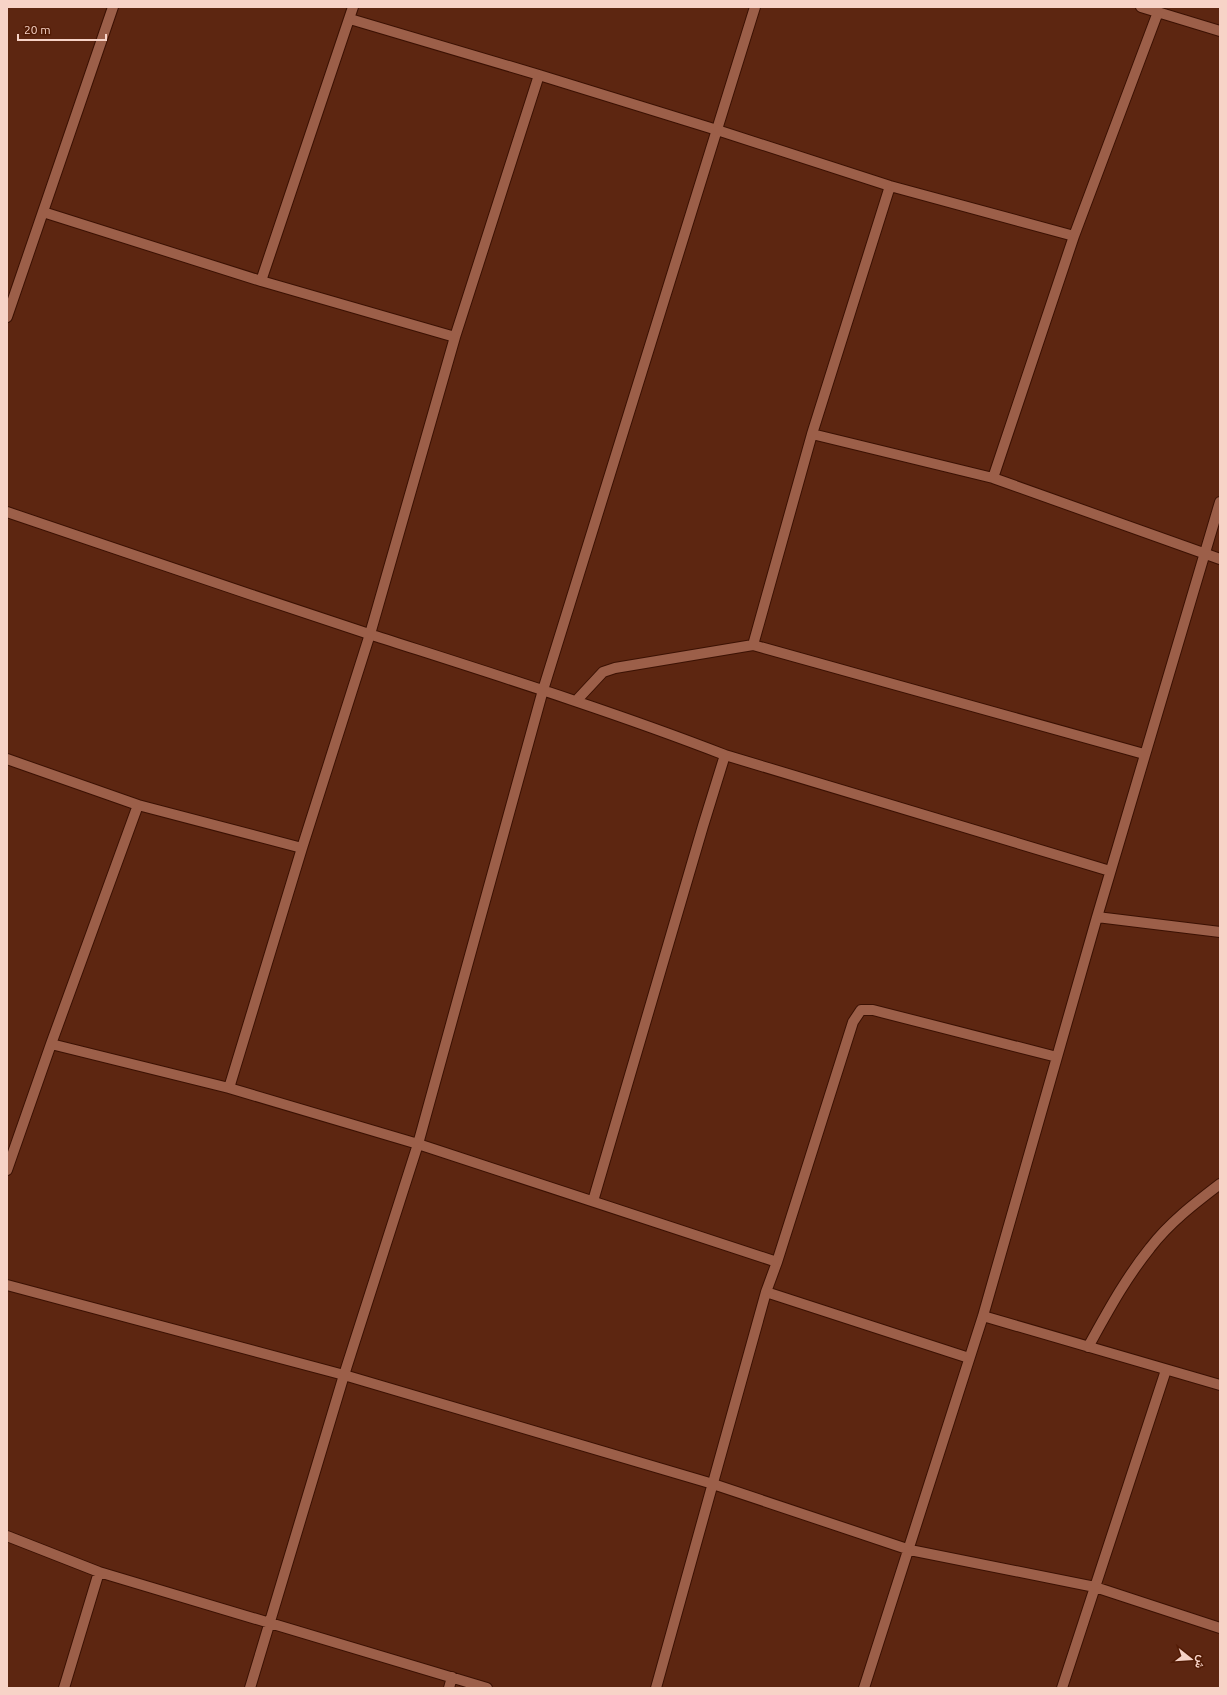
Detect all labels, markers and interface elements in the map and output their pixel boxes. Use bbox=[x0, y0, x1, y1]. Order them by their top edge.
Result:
scale bar bbox=[18, 16, 106, 42]
text: 20 m bbox=[24, 23, 51, 36]
north arrow bbox=[1171, 1639, 1211, 1679]
text: ش bbox=[1192, 1654, 1208, 1670]

